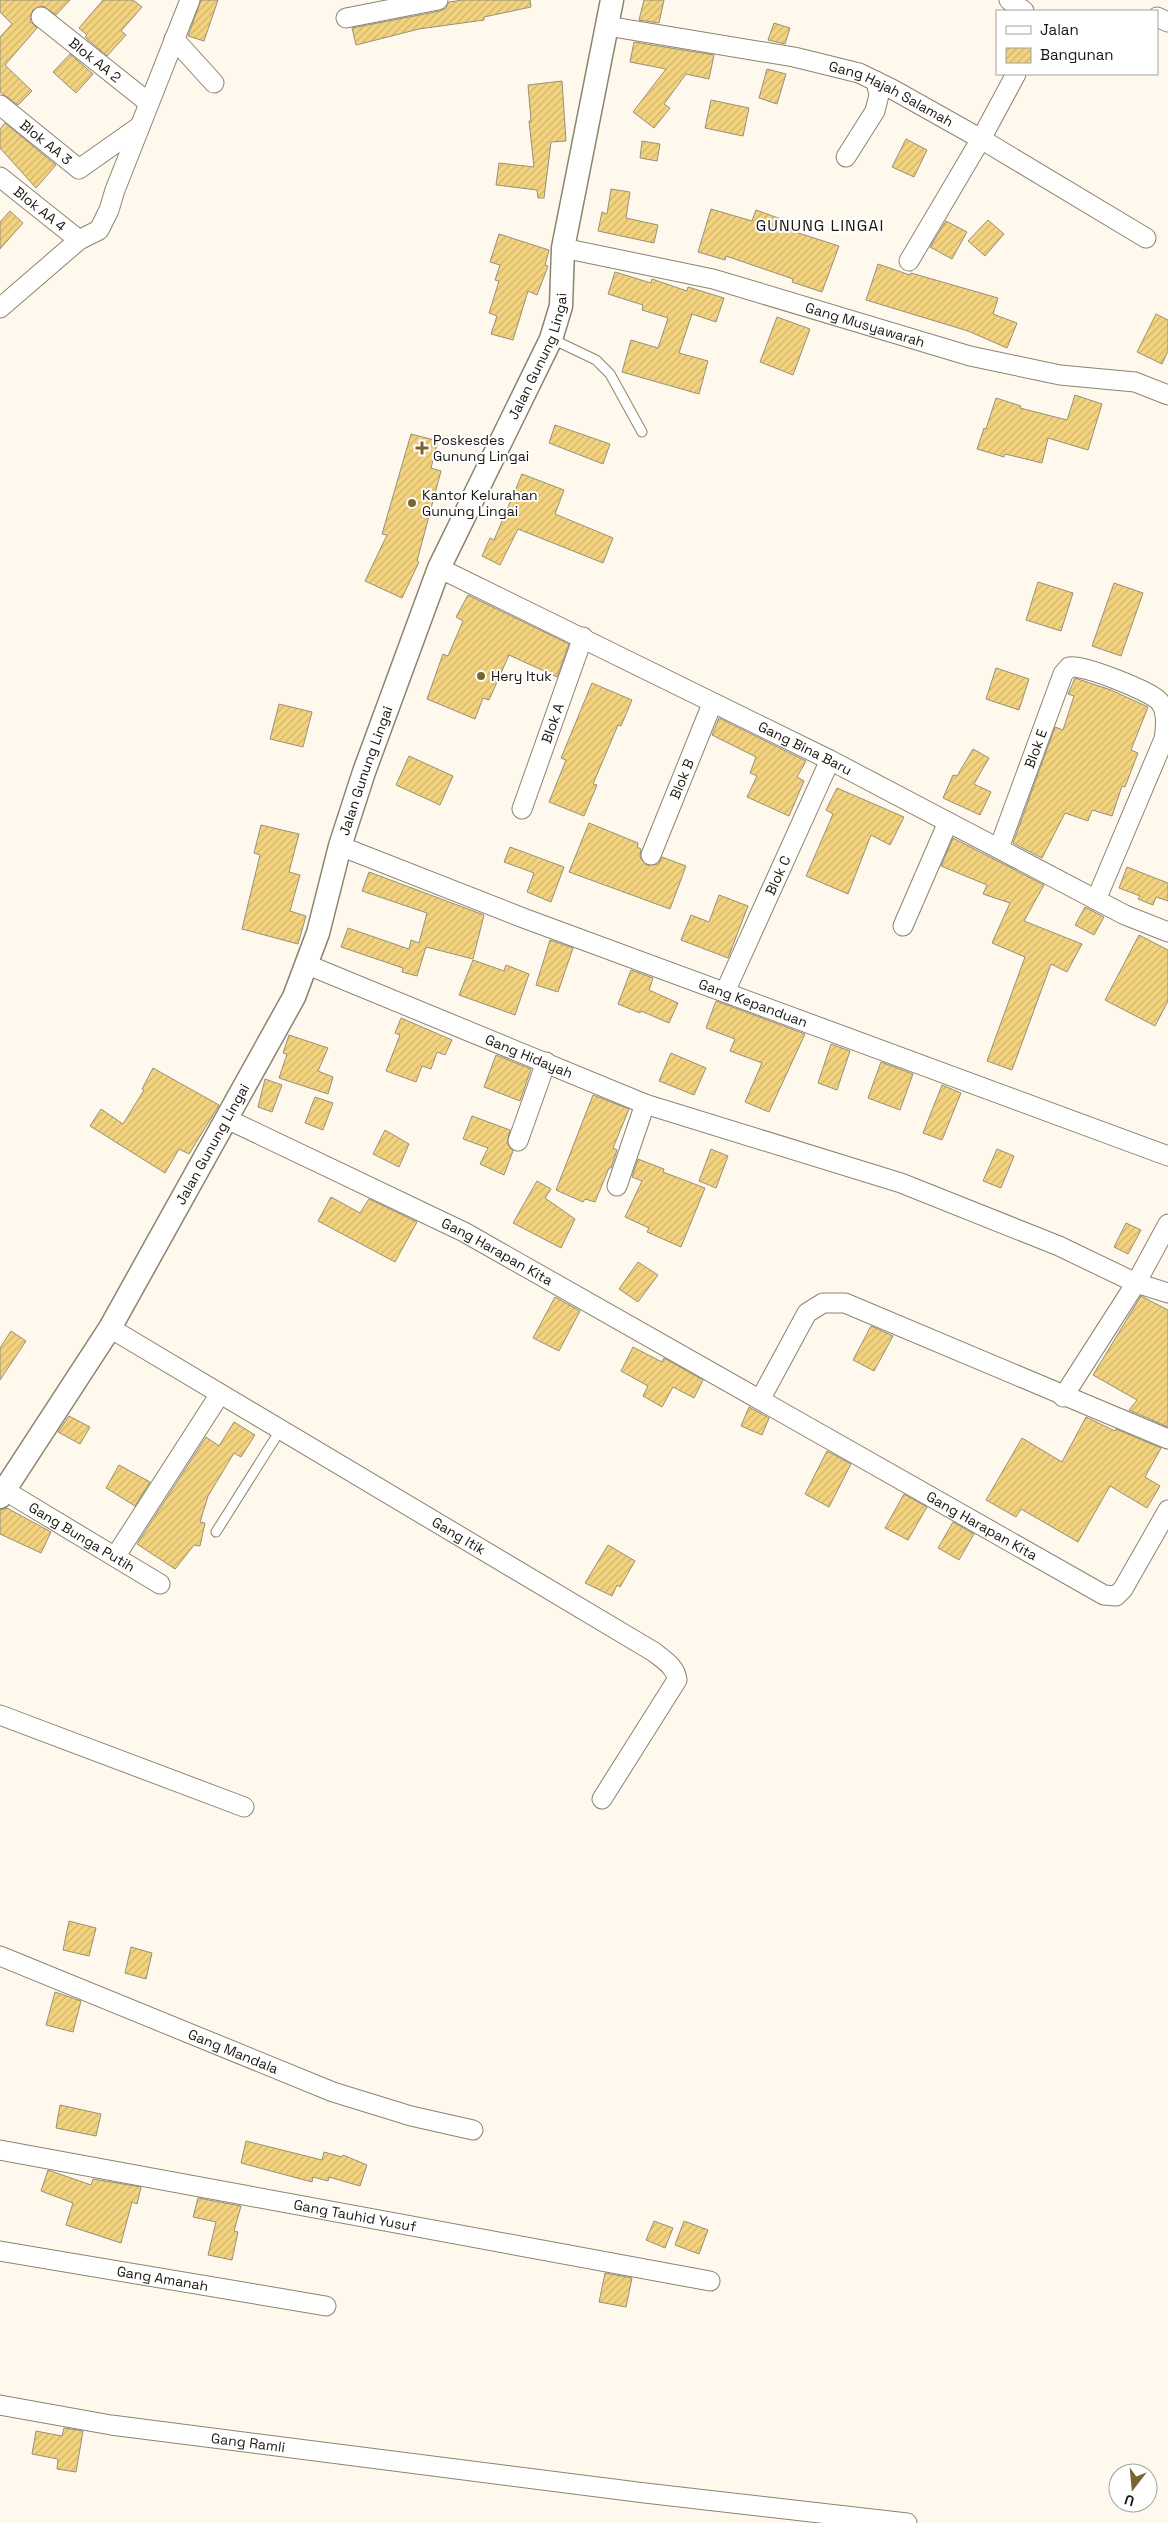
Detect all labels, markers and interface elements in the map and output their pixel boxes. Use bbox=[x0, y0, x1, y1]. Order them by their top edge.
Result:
legend bbox=[996, 10, 1158, 75]
text: Jalan bbox=[1040, 20, 1079, 39]
street label: Blok AA 2 bbox=[65, 34, 125, 86]
text: Bangunan bbox=[1040, 45, 1114, 64]
street label: Gang Hajah Salamah bbox=[827, 57, 957, 131]
street label: Blok AA 3 bbox=[16, 116, 76, 169]
street label: Blok AA 4 bbox=[10, 182, 70, 235]
district label: GUNUNG LINGAI bbox=[756, 215, 884, 236]
street label: Jalan Gunung Lingai bbox=[504, 293, 570, 422]
street label: Gang Musyawarah bbox=[803, 298, 927, 351]
place label: Poskesdes Gunung Lingai bbox=[433, 431, 529, 465]
marker: Poskesdes Gunung Lingai bbox=[415, 441, 429, 455]
place label: Kantor Kelurahan Gunung Lingai bbox=[422, 486, 538, 520]
marker: Kantor Kelurahan Gunung Lingai bbox=[406, 497, 418, 509]
place label: Hery Ituk bbox=[491, 667, 552, 685]
marker: Hery Ituk bbox=[475, 670, 487, 682]
street label: Blok A bbox=[537, 701, 568, 746]
street label: Jalan Gunung Lingai bbox=[335, 703, 397, 838]
street label: Gang Bina Baru bbox=[755, 717, 855, 779]
street label: Blok E bbox=[1020, 726, 1051, 771]
street label: Blok B bbox=[666, 756, 698, 802]
street label: Blok C bbox=[761, 853, 795, 898]
street label: Gang Kepanduan bbox=[696, 975, 810, 1031]
street label: Gang Hidayah bbox=[482, 1030, 575, 1082]
street label: Jalan Gunung Lingai bbox=[171, 1080, 253, 1208]
street label: Gang Harapan Kita bbox=[439, 1214, 556, 1290]
street label: Gang Harapan Kita bbox=[923, 1487, 1041, 1564]
street label: Gang Bunga Putih bbox=[25, 1498, 138, 1576]
street label: Gang Itik bbox=[429, 1513, 489, 1559]
street label: Gang Mandala bbox=[186, 2025, 281, 2078]
street label: Gang Tauhid Yusuf bbox=[292, 2195, 418, 2236]
street label: Gang Amanah bbox=[116, 2262, 210, 2295]
street label: Gang Ramli bbox=[210, 2429, 286, 2456]
north arrow bbox=[1108, 2463, 1158, 2513]
text: U bbox=[1122, 2491, 1136, 2510]

